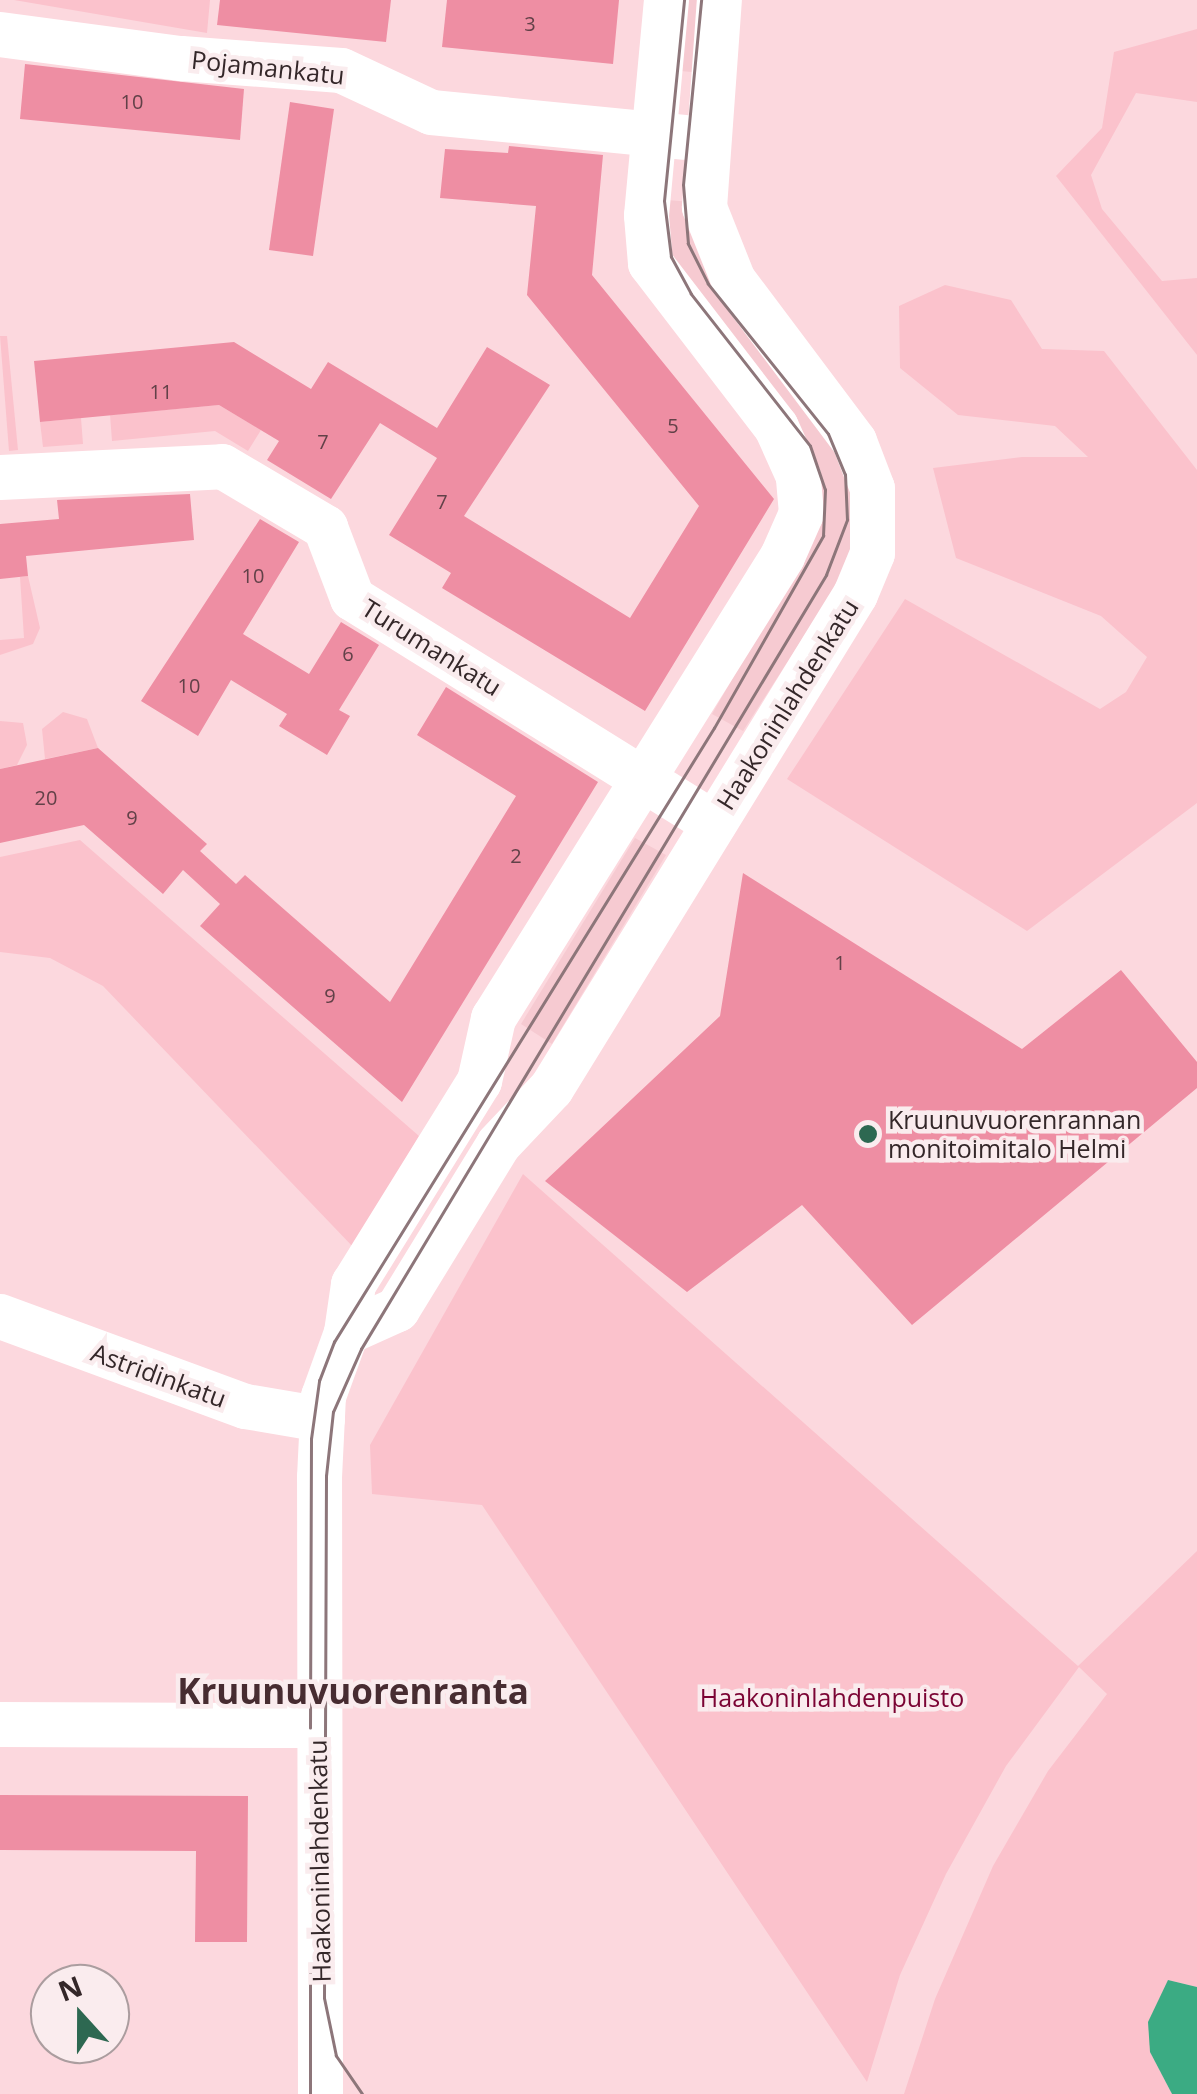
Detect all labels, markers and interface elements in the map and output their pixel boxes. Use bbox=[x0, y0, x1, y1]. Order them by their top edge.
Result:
house number: 3 bbox=[524, 11, 536, 35]
street label: Pojamankatu bbox=[190, 44, 346, 90]
house number: 10 bbox=[121, 89, 143, 113]
house number: 11 bbox=[150, 379, 172, 403]
house number: 5 bbox=[667, 413, 679, 437]
house number: 7 bbox=[317, 429, 329, 453]
house number: 7 bbox=[436, 489, 448, 513]
house number: 10 bbox=[242, 563, 264, 587]
street label: Turumankatu bbox=[357, 592, 507, 702]
street label: Haakoninlahdenkatu bbox=[710, 593, 864, 815]
house number: 6 bbox=[342, 641, 354, 665]
house number: 10 bbox=[178, 673, 200, 697]
house number: 20 bbox=[35, 785, 57, 809]
house number: 9 bbox=[126, 805, 138, 829]
house number: 2 bbox=[510, 843, 522, 867]
house number: 1 bbox=[834, 950, 846, 974]
house number: 9 bbox=[324, 983, 336, 1007]
place label: Kruunuvuorenrannan monitoimitalo Helmi bbox=[888, 1105, 1141, 1164]
marker: Kruunuvuorenrannan monitoimitalo Helmi bbox=[857, 1123, 879, 1145]
street label: Astridinkatu bbox=[87, 1337, 231, 1413]
district label: Kruunuvuorenranta bbox=[177, 1670, 529, 1712]
park label: Haakoninlahdenpuisto bbox=[700, 1682, 964, 1712]
street label: Haakoninlahdenkatu bbox=[302, 1739, 336, 1983]
north arrow bbox=[30, 1964, 130, 2064]
text: N bbox=[53, 1966, 87, 2010]

